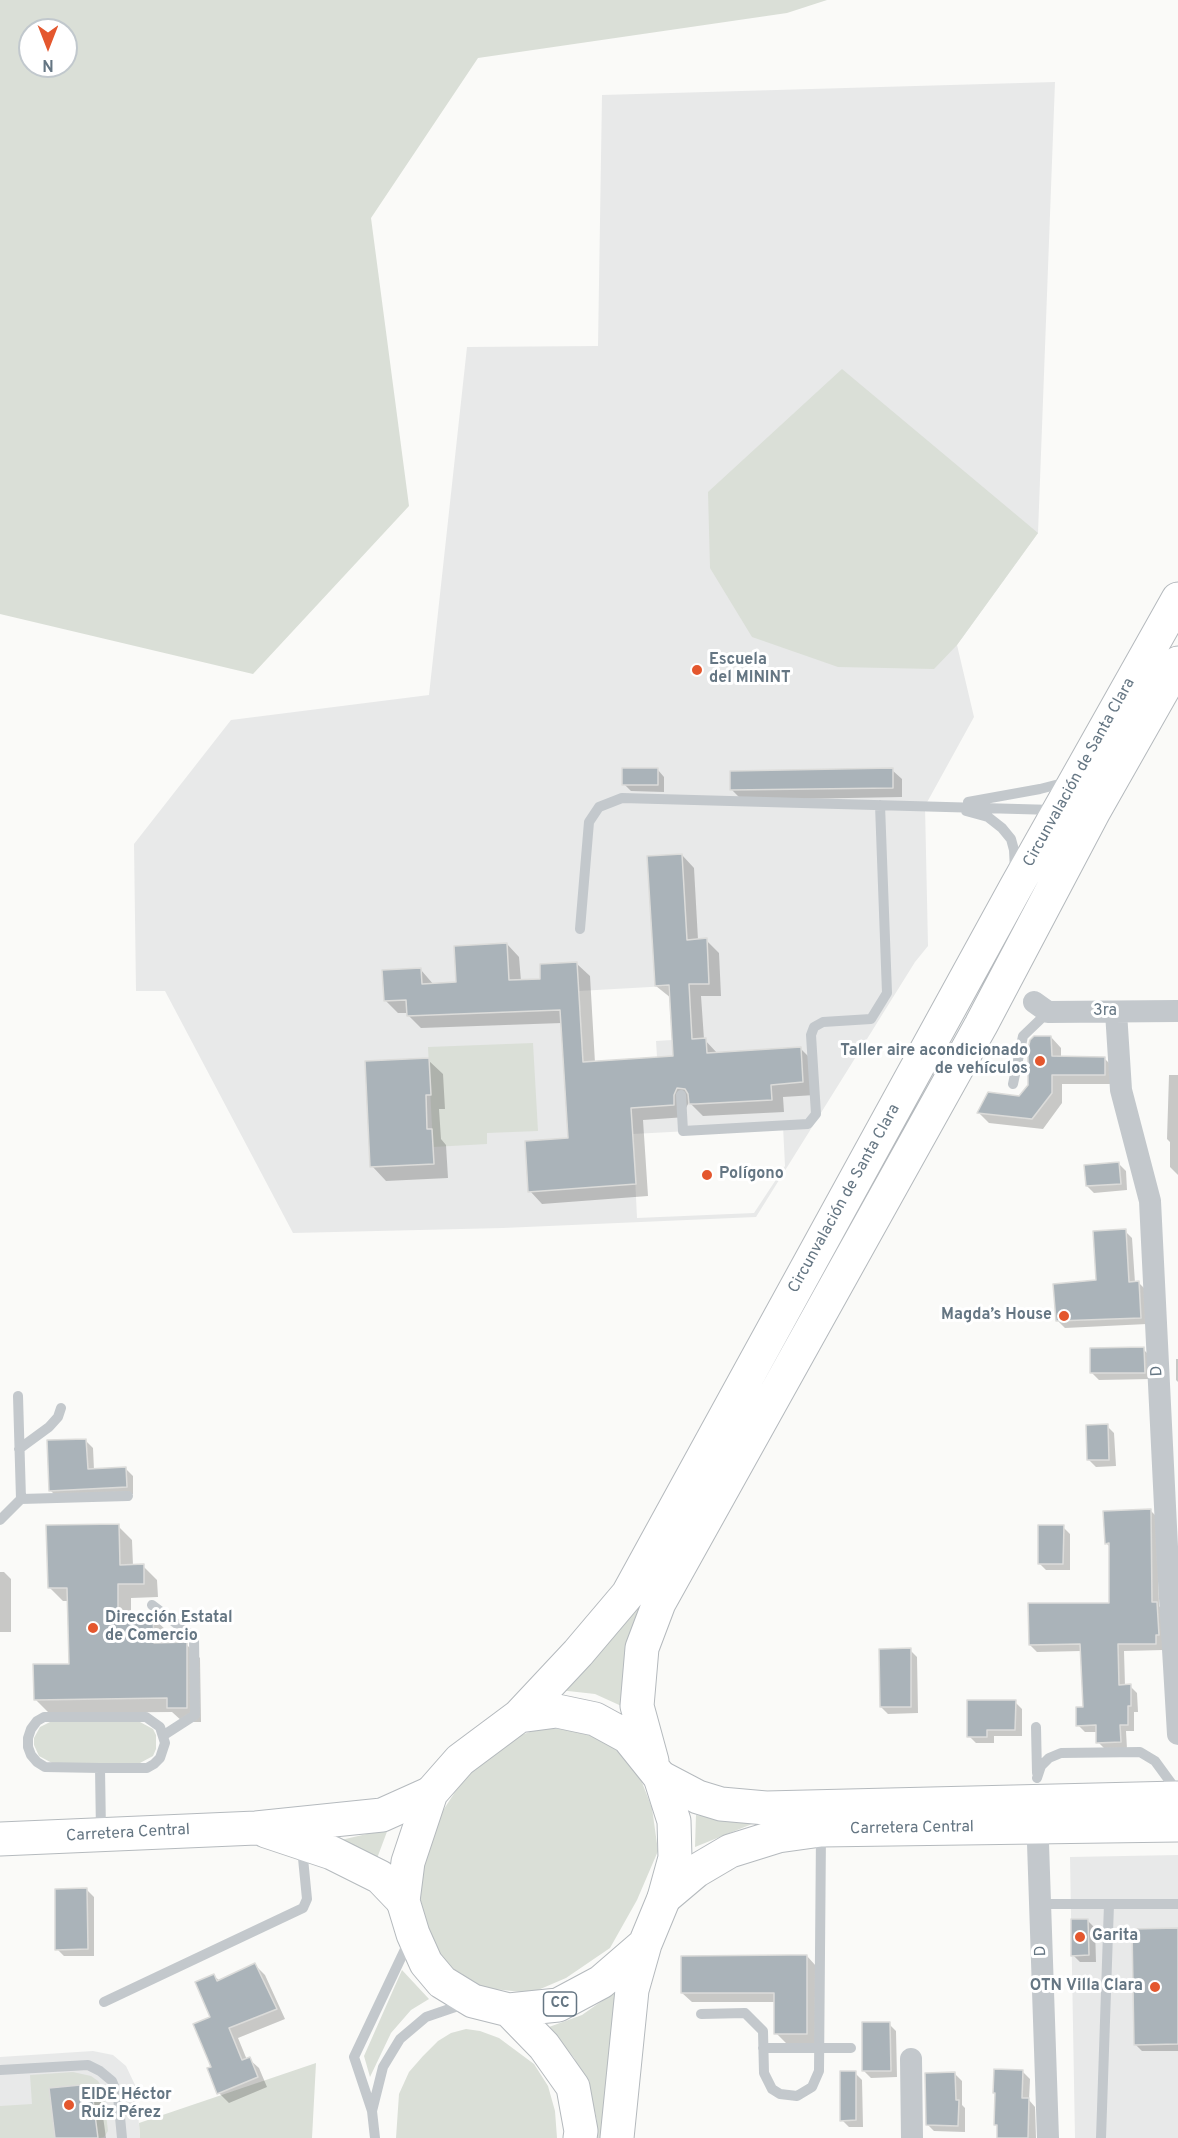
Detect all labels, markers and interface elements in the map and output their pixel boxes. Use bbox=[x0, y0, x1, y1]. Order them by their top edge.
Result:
north arrow bbox=[18, 18, 78, 78]
text: N bbox=[42, 54, 54, 74]
place label: Escuela del MININT bbox=[709, 651, 791, 689]
marker: Escuela del MININT bbox=[690, 663, 704, 677]
street label: Circunvalación de Santa Clara bbox=[1020, 675, 1140, 871]
street label: 3ra bbox=[1093, 1002, 1117, 1022]
place label: Taller aire acondicionado de vehículos bbox=[840, 1042, 1028, 1080]
marker: Taller aire acondicionado de vehículos bbox=[1033, 1054, 1047, 1068]
street label: Circunvalación de Santa Clara bbox=[785, 1101, 905, 1297]
place label: Polígono bbox=[719, 1165, 784, 1185]
marker: Polígono bbox=[700, 1168, 714, 1182]
place label: Magda’s House bbox=[941, 1306, 1052, 1326]
marker: Magda’s House bbox=[1057, 1309, 1071, 1323]
street label: D bbox=[1148, 1365, 1168, 1377]
place label: Dirección Estatal de Comercio bbox=[105, 1609, 233, 1647]
marker: Dirección Estatal de Comercio bbox=[86, 1621, 100, 1635]
street label: Carretera Central bbox=[850, 1818, 974, 1840]
street label: Carretera Central bbox=[66, 1821, 190, 1847]
place label: Garita bbox=[1092, 1927, 1138, 1947]
marker: Garita bbox=[1073, 1930, 1087, 1944]
street label: D bbox=[1032, 1945, 1052, 1957]
place label: OTN Villa Clara bbox=[1030, 1977, 1143, 1997]
marker: OTN Villa Clara bbox=[1148, 1980, 1162, 1994]
road number: CC bbox=[544, 1992, 576, 2016]
place label: EIDE Héctor Ruiz Pérez bbox=[81, 2086, 172, 2124]
marker: EIDE Héctor Ruiz Pérez bbox=[62, 2098, 76, 2112]

